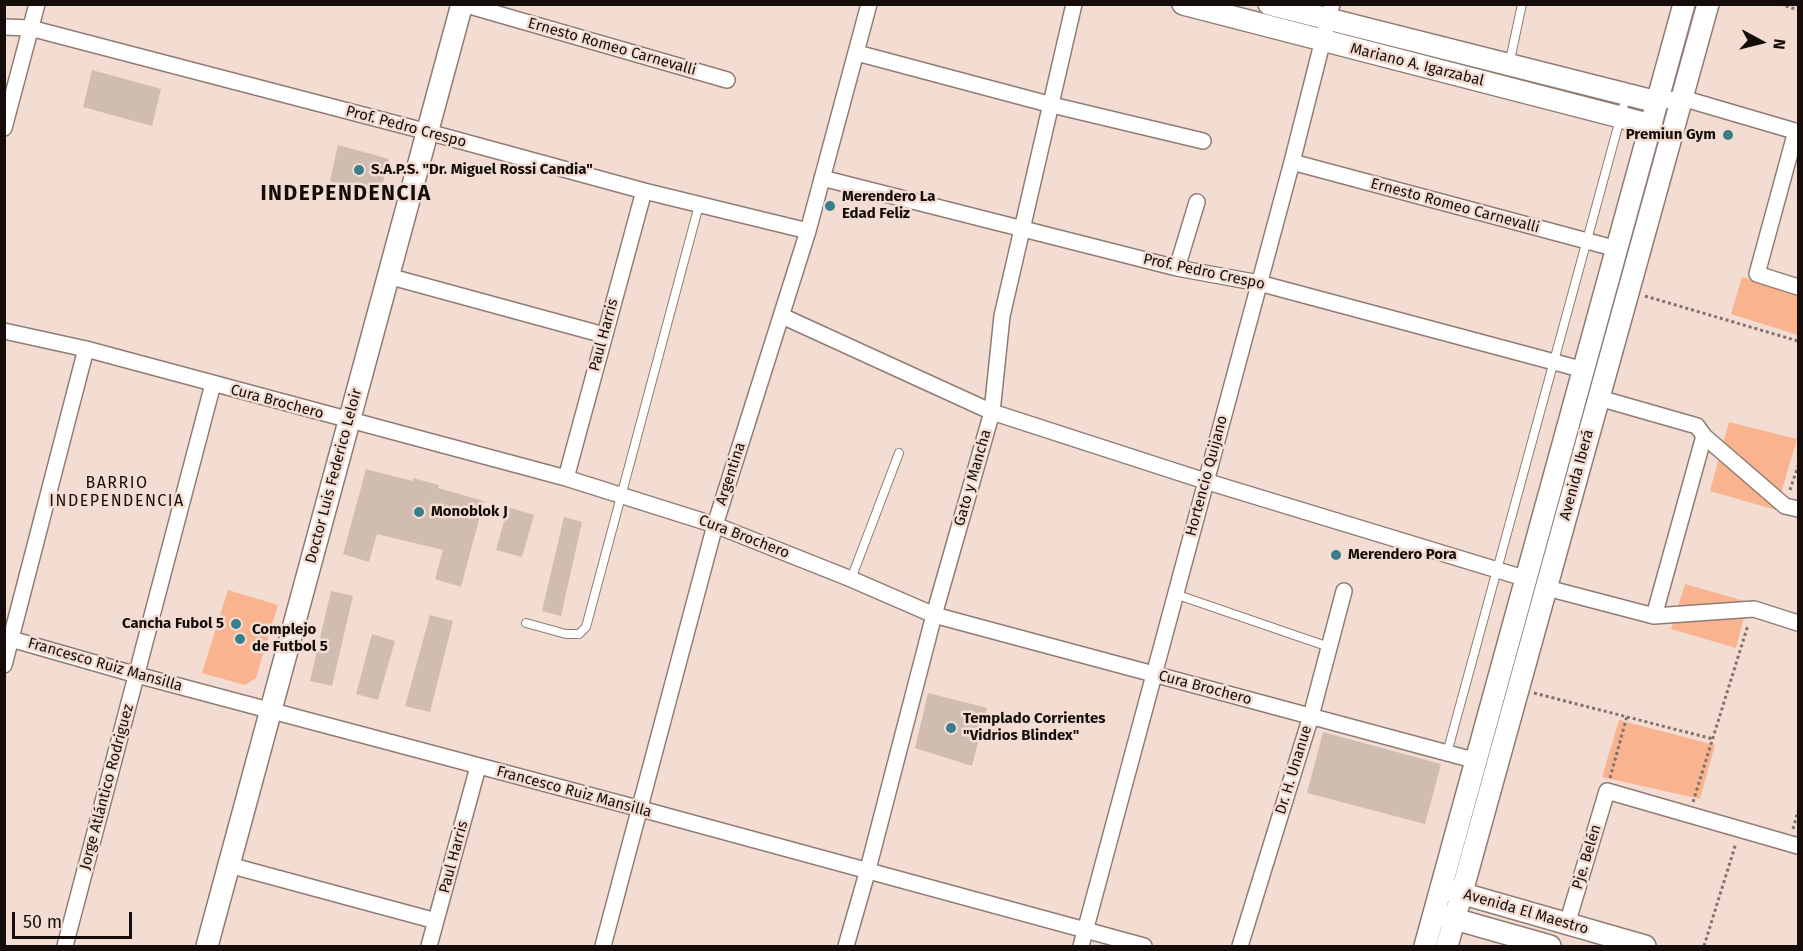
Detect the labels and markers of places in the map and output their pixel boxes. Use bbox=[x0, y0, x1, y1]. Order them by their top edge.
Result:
place label: Premiun Gym bbox=[1626, 126, 1716, 144]
marker: Premiun Gym bbox=[1721, 128, 1735, 142]
place label: S.A.P.S. "Dr. Miguel Rossi Candia" bbox=[371, 161, 593, 179]
marker: S.A.P.S. "Dr. Miguel Rossi Candia" bbox=[352, 163, 366, 177]
place label: Merendero La Edad Feliz bbox=[842, 188, 935, 223]
marker: Merendero La Edad Feliz bbox=[823, 199, 837, 213]
place label: Monoblok J bbox=[431, 503, 508, 521]
marker: Monoblok J bbox=[412, 505, 426, 519]
place label: Merendero Pora bbox=[1348, 546, 1457, 564]
marker: Merendero Pora bbox=[1329, 548, 1343, 562]
place label: Cancha Fubol 5 bbox=[122, 615, 224, 633]
marker: Cancha Fubol 5 bbox=[229, 617, 243, 631]
place label: Complejo de Futbol 5 bbox=[252, 621, 328, 656]
marker: Complejo de Futbol 5 bbox=[233, 632, 247, 646]
place label: Templado Corrientes "Vidrios Blindex" bbox=[963, 710, 1105, 745]
marker: Templado Corrientes "Vidrios Blindex" bbox=[944, 721, 958, 735]

